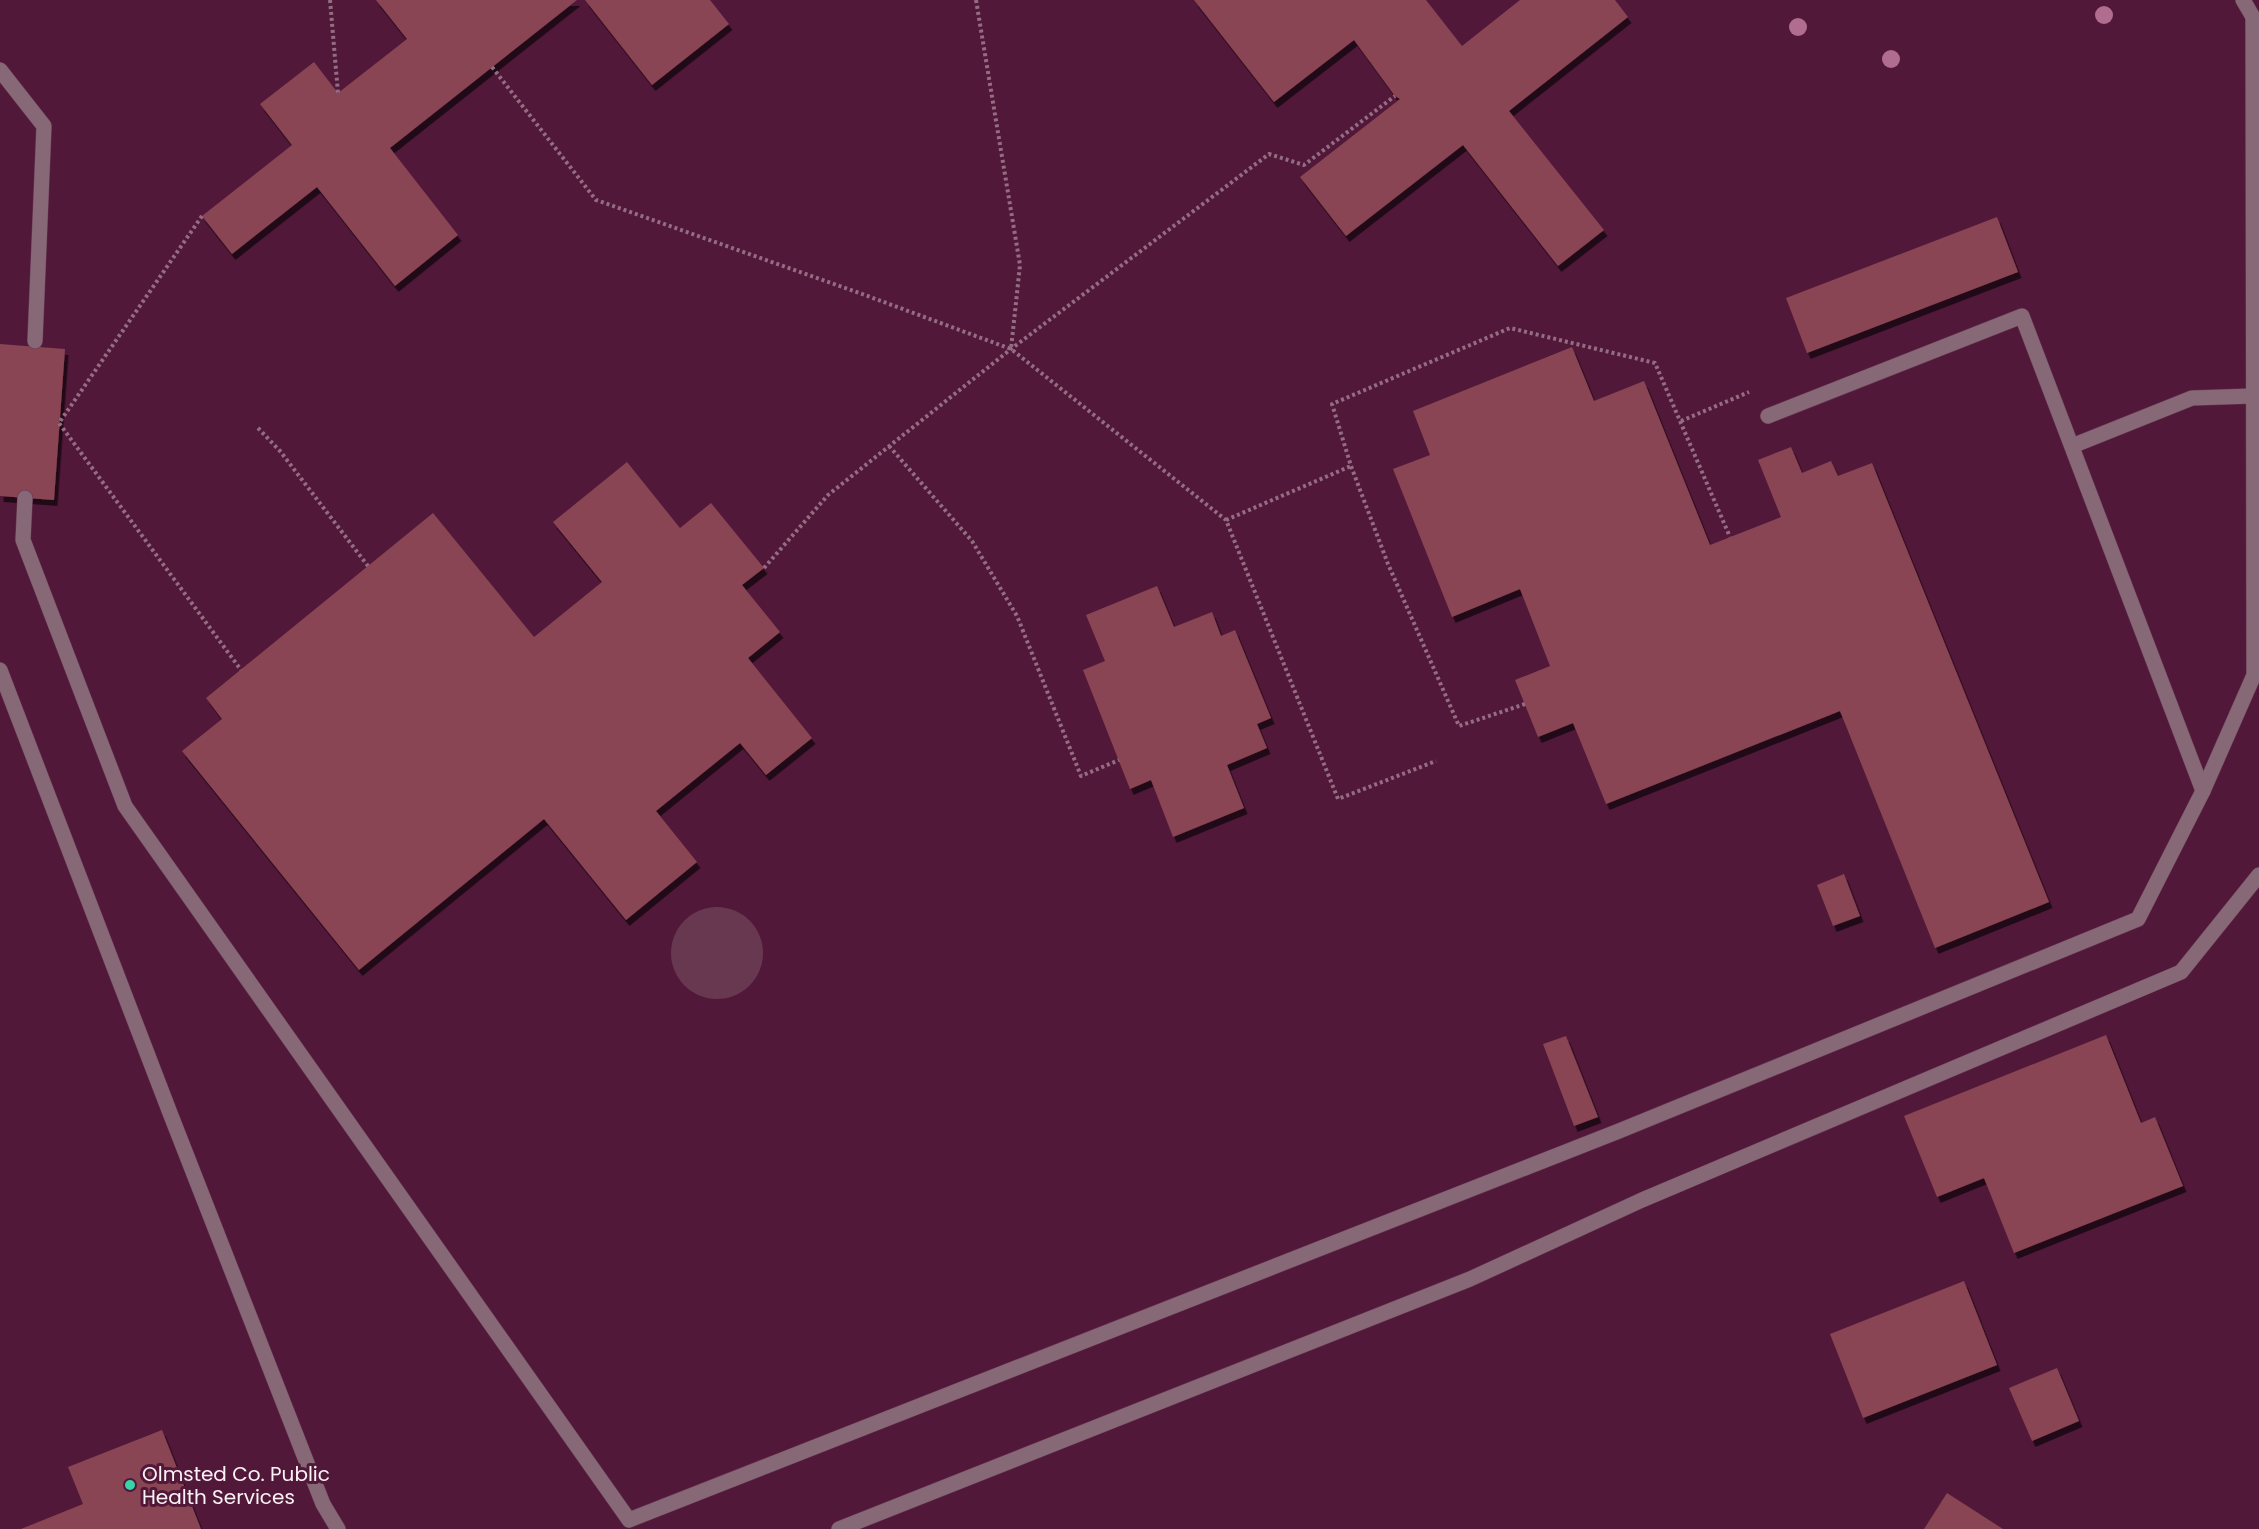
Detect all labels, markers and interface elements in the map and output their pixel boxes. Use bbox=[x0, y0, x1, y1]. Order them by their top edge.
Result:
place label: Olmsted Co. Public Health Services bbox=[142, 1460, 330, 1511]
marker: Olmsted Co. Public Health Services bbox=[123, 1478, 137, 1492]

